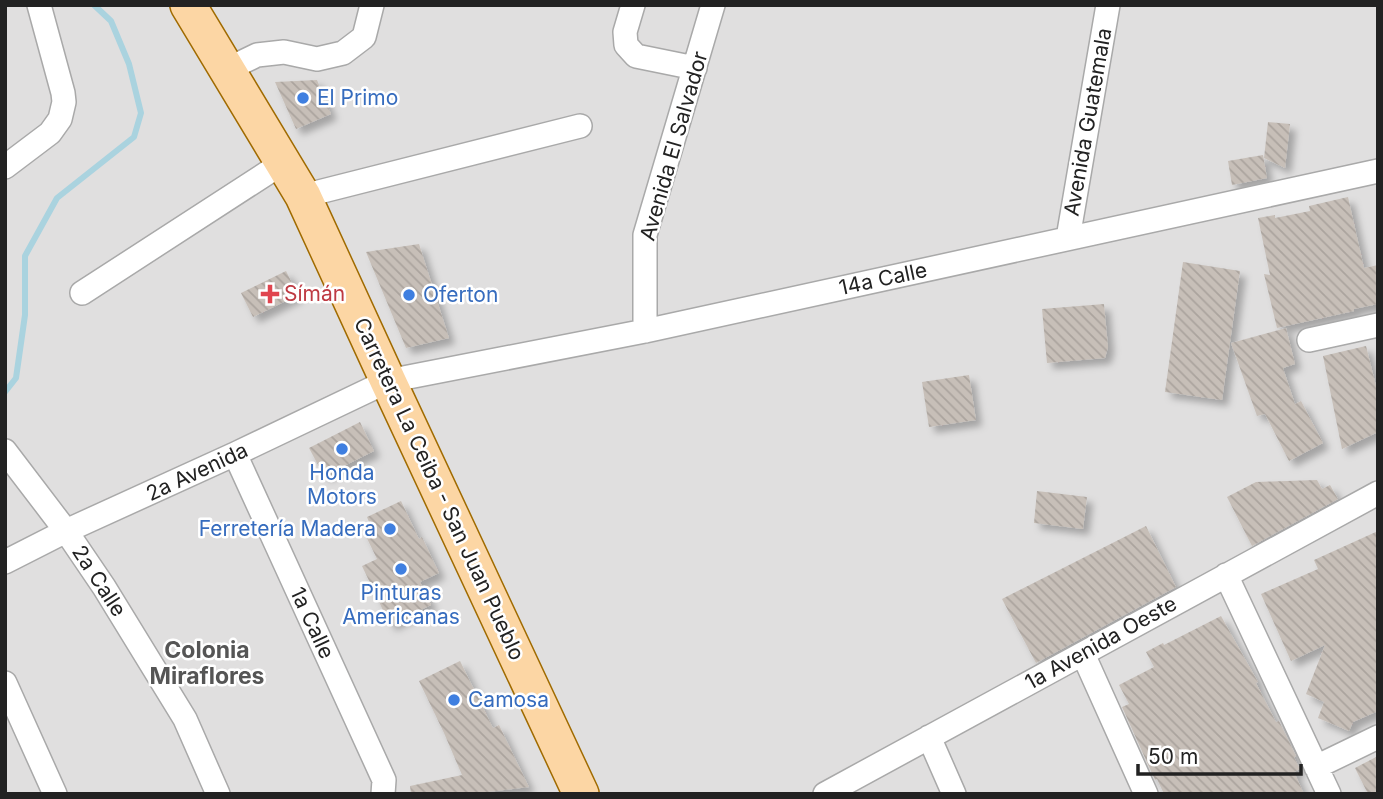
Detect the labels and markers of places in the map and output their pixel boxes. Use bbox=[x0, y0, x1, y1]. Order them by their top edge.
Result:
place label: El Primo bbox=[317, 85, 398, 110]
marker: El Primo bbox=[295, 90, 311, 106]
place label: Símán bbox=[284, 281, 345, 306]
place label: Oferton bbox=[423, 282, 498, 307]
marker: Símán bbox=[262, 286, 278, 302]
marker: Oferton bbox=[401, 287, 417, 303]
marker: Honda Motors bbox=[334, 441, 350, 457]
place label: Honda Motors bbox=[307, 460, 377, 509]
place label: Ferretería Madera bbox=[199, 516, 376, 541]
marker: Ferretería Madera bbox=[382, 521, 398, 537]
marker: Pinturas Americanas bbox=[393, 561, 409, 577]
place label: Pinturas Americanas bbox=[342, 580, 460, 629]
place label: Camosa bbox=[468, 687, 549, 712]
marker: Camosa bbox=[446, 692, 462, 708]

